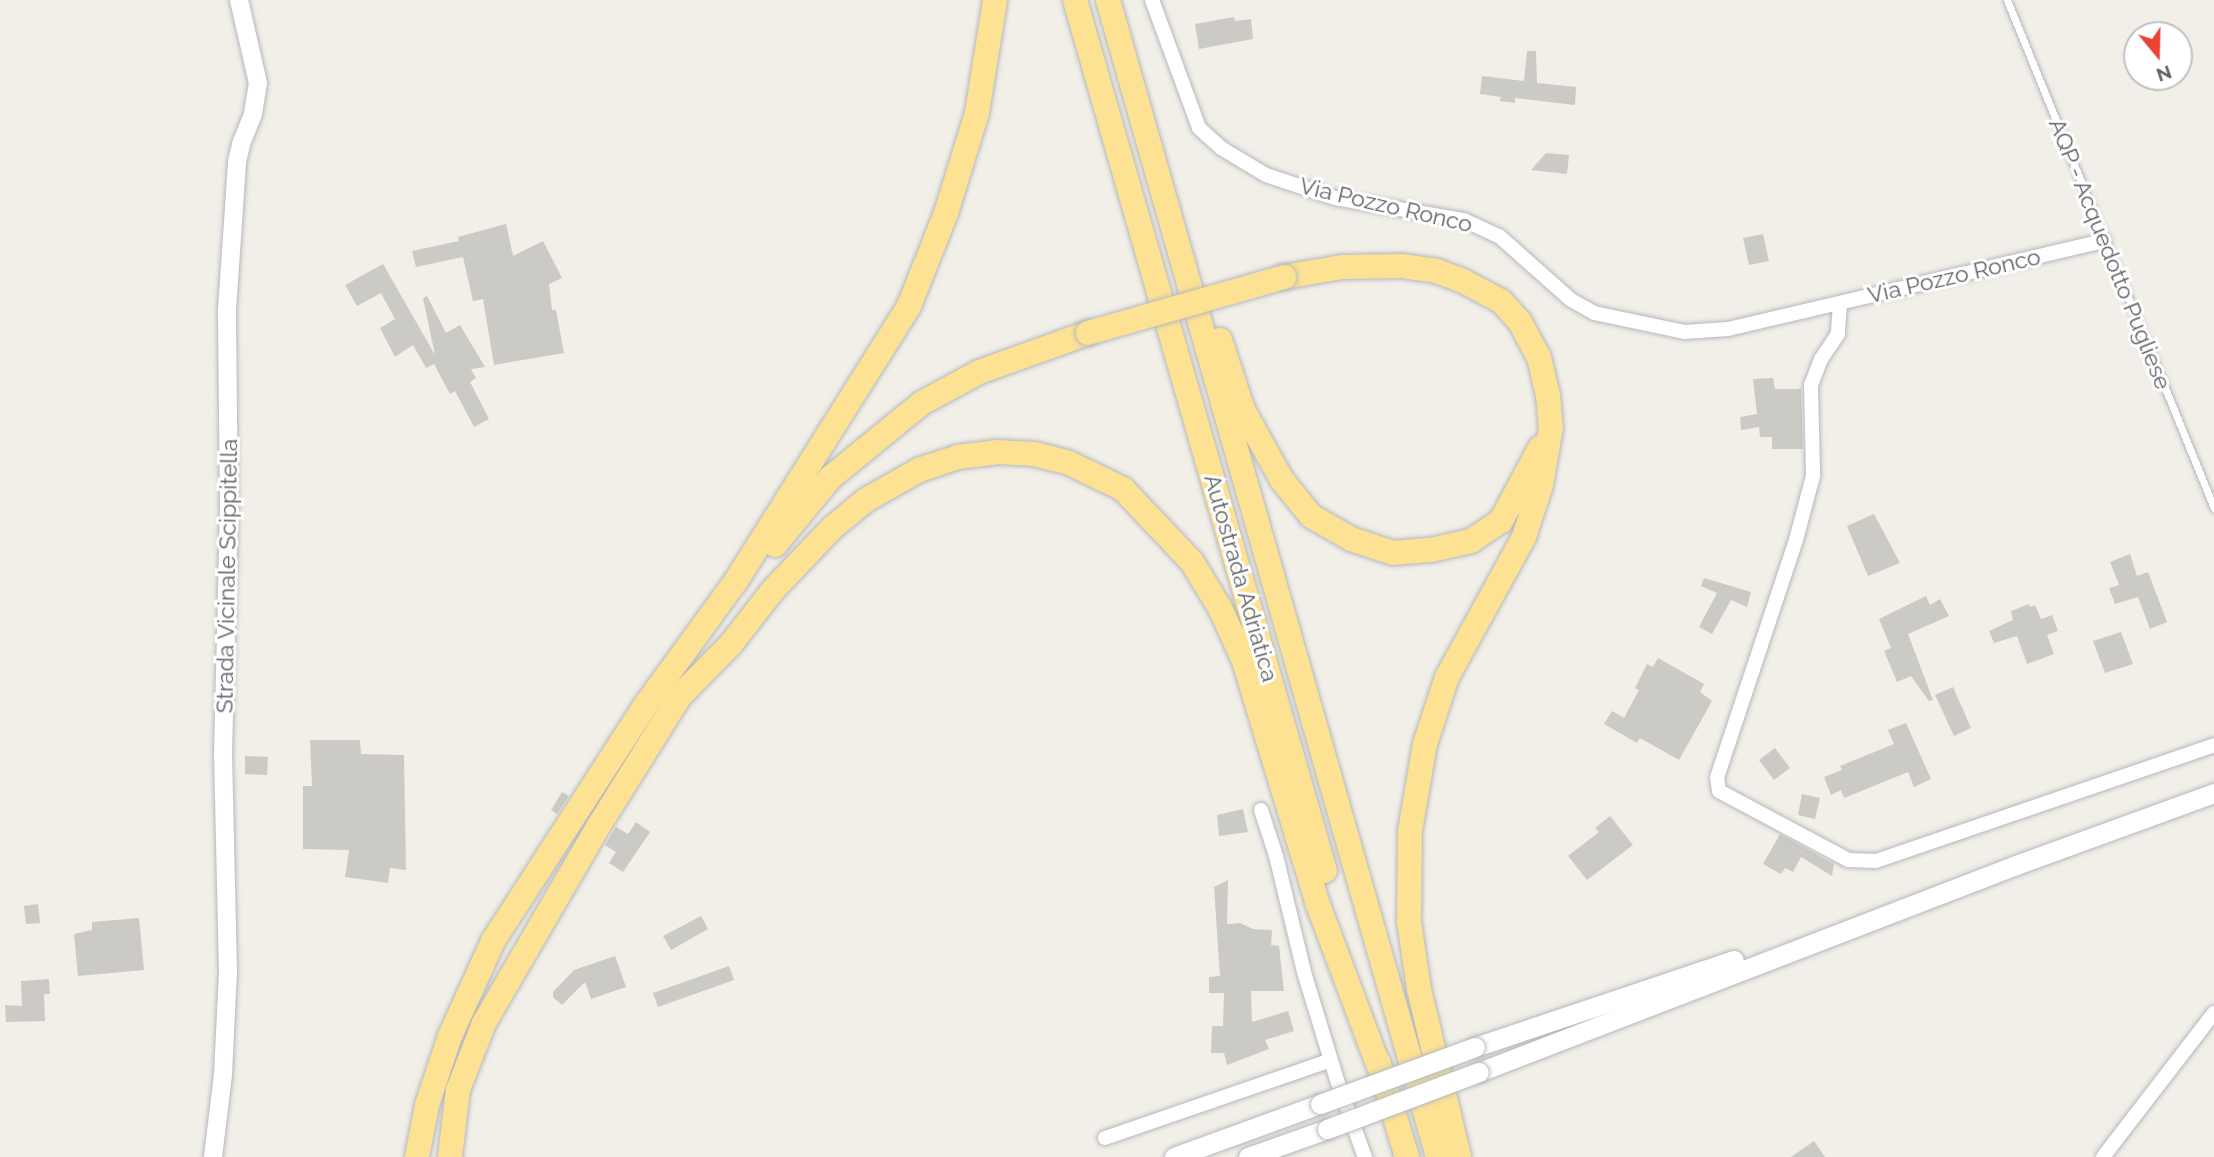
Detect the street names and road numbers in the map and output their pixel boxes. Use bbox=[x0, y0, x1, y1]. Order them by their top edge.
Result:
street label: AQP - Acquedotto Pugliese bbox=[2043, 114, 2177, 394]
street label: Via Pozzo Ronco bbox=[1297, 172, 1475, 238]
street label: Via Pozzo Ronco bbox=[1865, 243, 2043, 309]
street label: Strada Vicinale Scippitella bbox=[211, 438, 243, 714]
street label: Autostrada Adriatica bbox=[1198, 471, 1284, 685]

